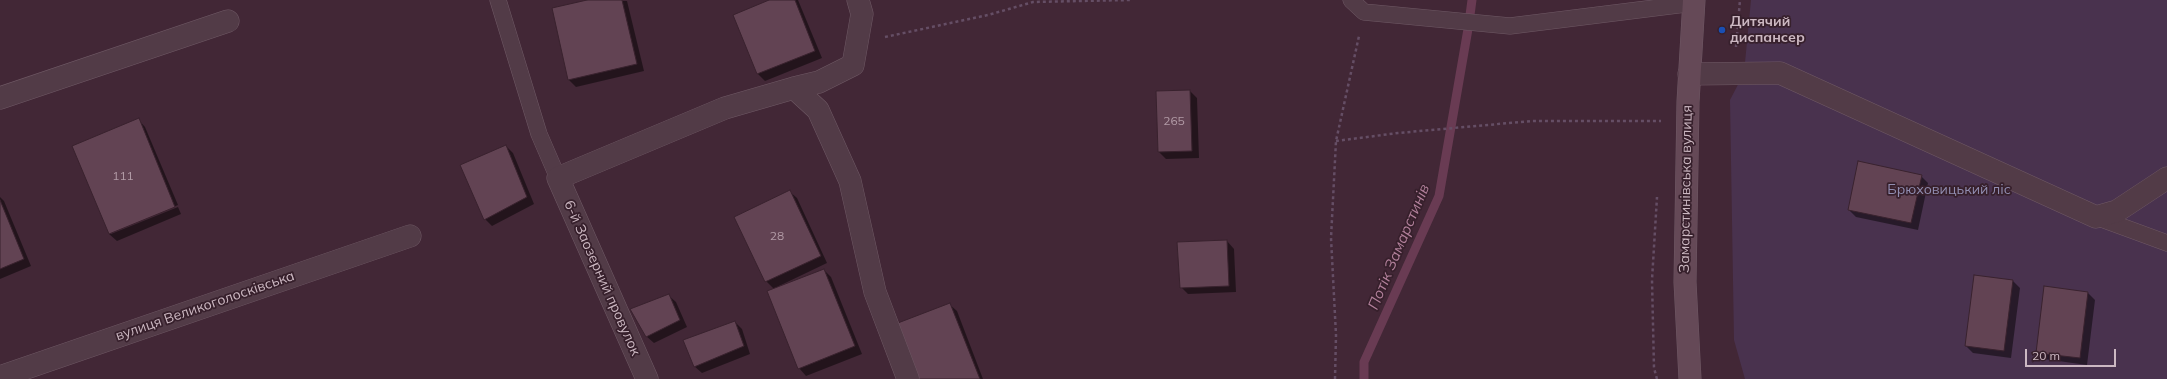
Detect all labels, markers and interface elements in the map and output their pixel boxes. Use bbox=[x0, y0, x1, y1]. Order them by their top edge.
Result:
place label: Дитячий диспансер bbox=[1730, 14, 1805, 46]
marker: Дитячий диспансер bbox=[1717, 25, 1727, 35]
street label: Замарстинівська вулиця bbox=[1676, 105, 1696, 273]
house number: 265 bbox=[1163, 114, 1185, 128]
house number: 111 bbox=[112, 169, 134, 183]
water label: Потік Замарстинів bbox=[1364, 182, 1434, 312]
park label: Брюховицький ліс bbox=[1887, 182, 2011, 198]
street label: 6-й Заозерний провулок bbox=[560, 198, 644, 358]
house number: 28 bbox=[770, 229, 784, 243]
street label: вулиця Великоголосківська bbox=[113, 267, 297, 345]
scale bar bbox=[2027, 341, 2118, 367]
text: 20 m bbox=[2032, 348, 2060, 363]

